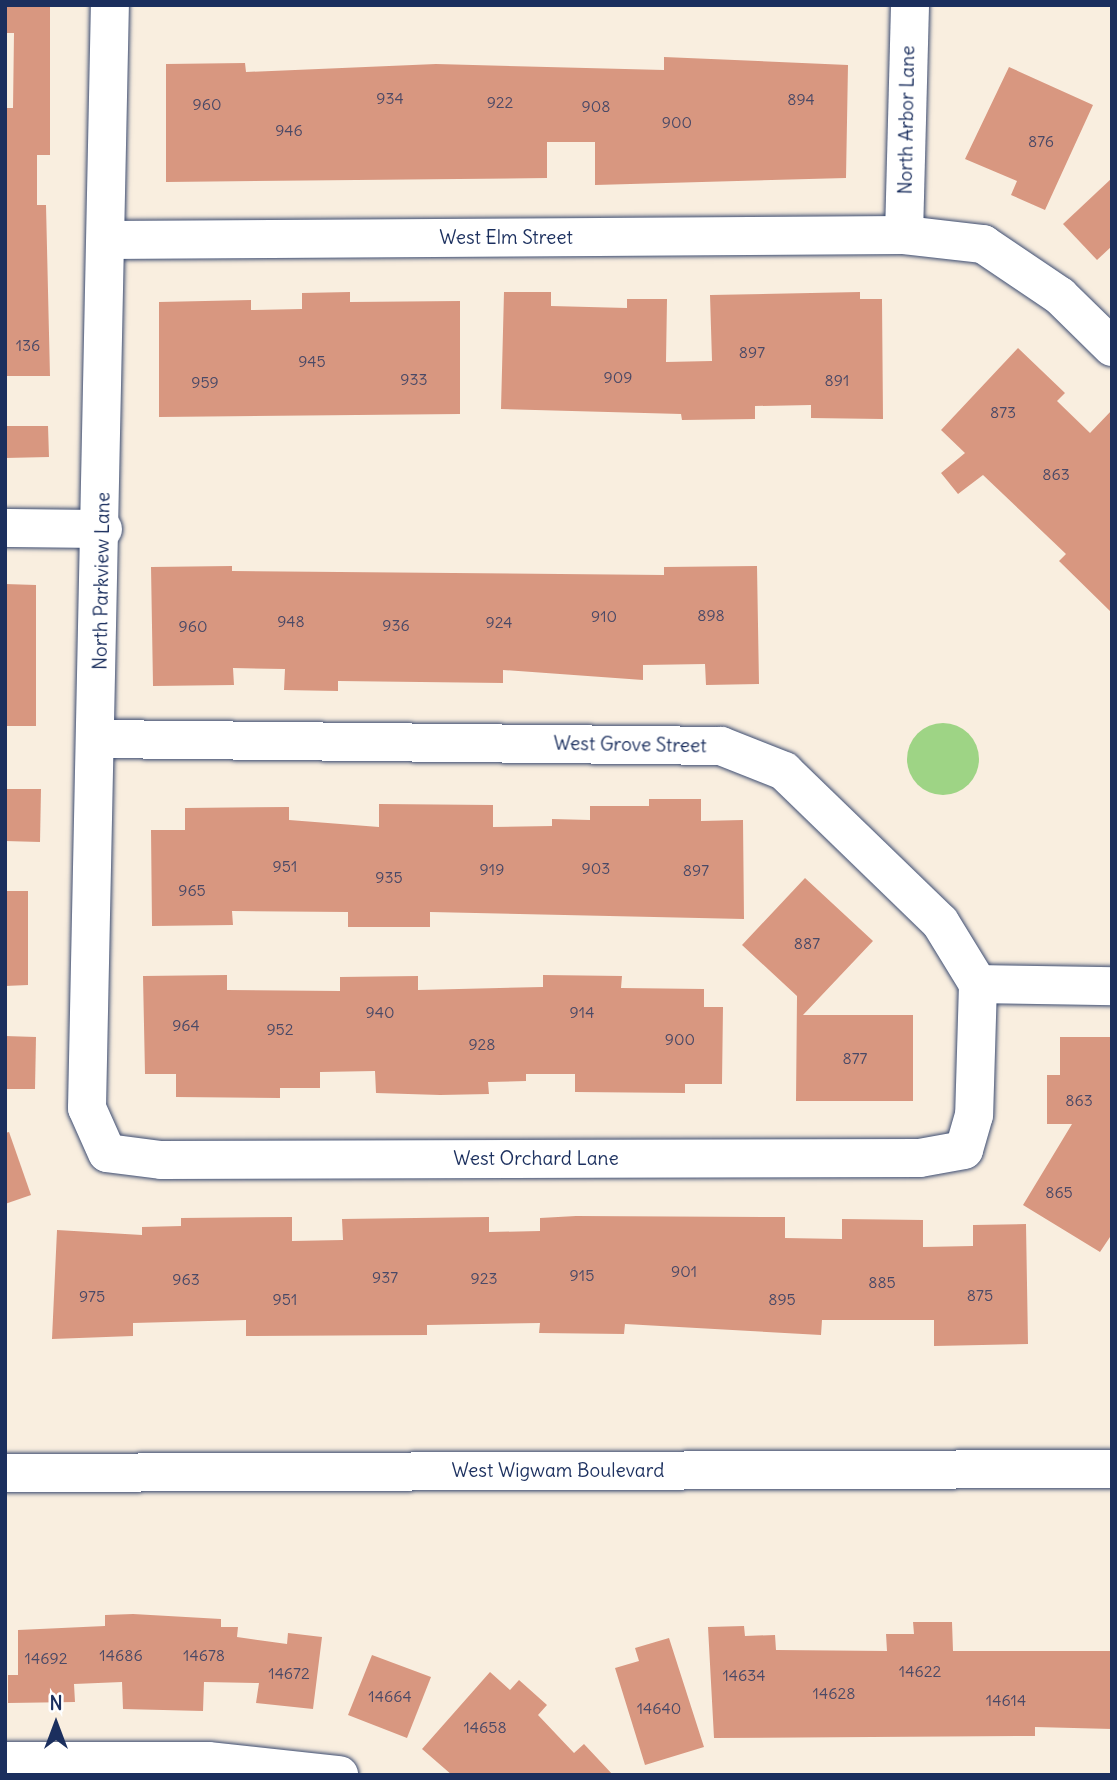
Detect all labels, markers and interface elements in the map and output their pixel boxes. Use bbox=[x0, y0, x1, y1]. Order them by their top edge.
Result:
street label: North Arbor Lane bbox=[894, 45, 920, 195]
house number: 934 bbox=[376, 88, 404, 108]
house number: 894 bbox=[787, 89, 815, 109]
house number: 922 bbox=[487, 92, 513, 112]
house number: 960 bbox=[193, 94, 221, 114]
house number: 908 bbox=[582, 96, 610, 116]
house number: 900 bbox=[662, 112, 692, 132]
house number: 946 bbox=[275, 120, 303, 140]
house number: 876 bbox=[1028, 131, 1054, 151]
street label: West Elm Street bbox=[439, 227, 573, 249]
house number: 136 bbox=[16, 335, 40, 355]
house number: 897 bbox=[739, 342, 765, 362]
house number: 945 bbox=[298, 351, 326, 371]
house number: 909 bbox=[604, 367, 632, 387]
house number: 933 bbox=[400, 369, 428, 389]
house number: 891 bbox=[825, 370, 849, 390]
house number: 959 bbox=[191, 372, 219, 392]
house number: 873 bbox=[990, 402, 1016, 422]
house number: 863 bbox=[1042, 464, 1070, 484]
street label: North Parkview Lane bbox=[89, 492, 115, 670]
house number: 898 bbox=[697, 605, 725, 625]
house number: 910 bbox=[591, 606, 617, 626]
house number: 948 bbox=[277, 611, 305, 631]
house number: 924 bbox=[486, 612, 512, 632]
house number: 936 bbox=[382, 615, 410, 635]
house number: 960 bbox=[179, 616, 207, 636]
street label: West Grove Street bbox=[553, 732, 707, 758]
house number: 951 bbox=[273, 856, 297, 876]
house number: 903 bbox=[582, 858, 610, 878]
house number: 919 bbox=[480, 859, 504, 879]
house number: 897 bbox=[683, 860, 709, 880]
house number: 935 bbox=[375, 867, 403, 887]
house number: 965 bbox=[178, 880, 206, 900]
house number: 887 bbox=[794, 933, 820, 953]
house number: 940 bbox=[366, 1002, 394, 1022]
house number: 914 bbox=[570, 1002, 594, 1022]
house number: 964 bbox=[172, 1015, 200, 1035]
house number: 952 bbox=[266, 1019, 294, 1039]
house number: 900 bbox=[665, 1029, 695, 1049]
house number: 928 bbox=[468, 1034, 496, 1054]
house number: 877 bbox=[843, 1048, 867, 1068]
house number: 863 bbox=[1065, 1090, 1093, 1110]
street label: West Orchard Lane bbox=[453, 1148, 619, 1170]
house number: 865 bbox=[1045, 1182, 1073, 1202]
house number: 901 bbox=[671, 1261, 697, 1281]
house number: 915 bbox=[570, 1265, 594, 1285]
house number: 937 bbox=[372, 1267, 398, 1287]
house number: 923 bbox=[470, 1268, 498, 1288]
house number: 963 bbox=[172, 1269, 200, 1289]
house number: 885 bbox=[868, 1272, 896, 1292]
house number: 875 bbox=[967, 1285, 993, 1305]
house number: 975 bbox=[79, 1286, 105, 1306]
house number: 951 bbox=[273, 1289, 297, 1309]
house number: 895 bbox=[768, 1289, 796, 1309]
street label: West Wigwam Boulevard bbox=[452, 1460, 664, 1482]
house number: 14686 bbox=[99, 1645, 143, 1665]
house number: 14678 bbox=[183, 1645, 225, 1665]
house number: 14692 bbox=[25, 1648, 67, 1668]
house number: 14622 bbox=[899, 1661, 941, 1681]
house number: 14672 bbox=[268, 1663, 310, 1683]
house number: 14634 bbox=[722, 1665, 766, 1685]
house number: 14628 bbox=[813, 1683, 855, 1703]
house number: 14664 bbox=[368, 1686, 412, 1706]
north arrow bbox=[21, 1689, 91, 1759]
house number: 14614 bbox=[986, 1690, 1026, 1710]
text: N bbox=[49, 1691, 63, 1715]
house number: 14640 bbox=[637, 1698, 681, 1718]
house number: 14658 bbox=[463, 1717, 507, 1737]

